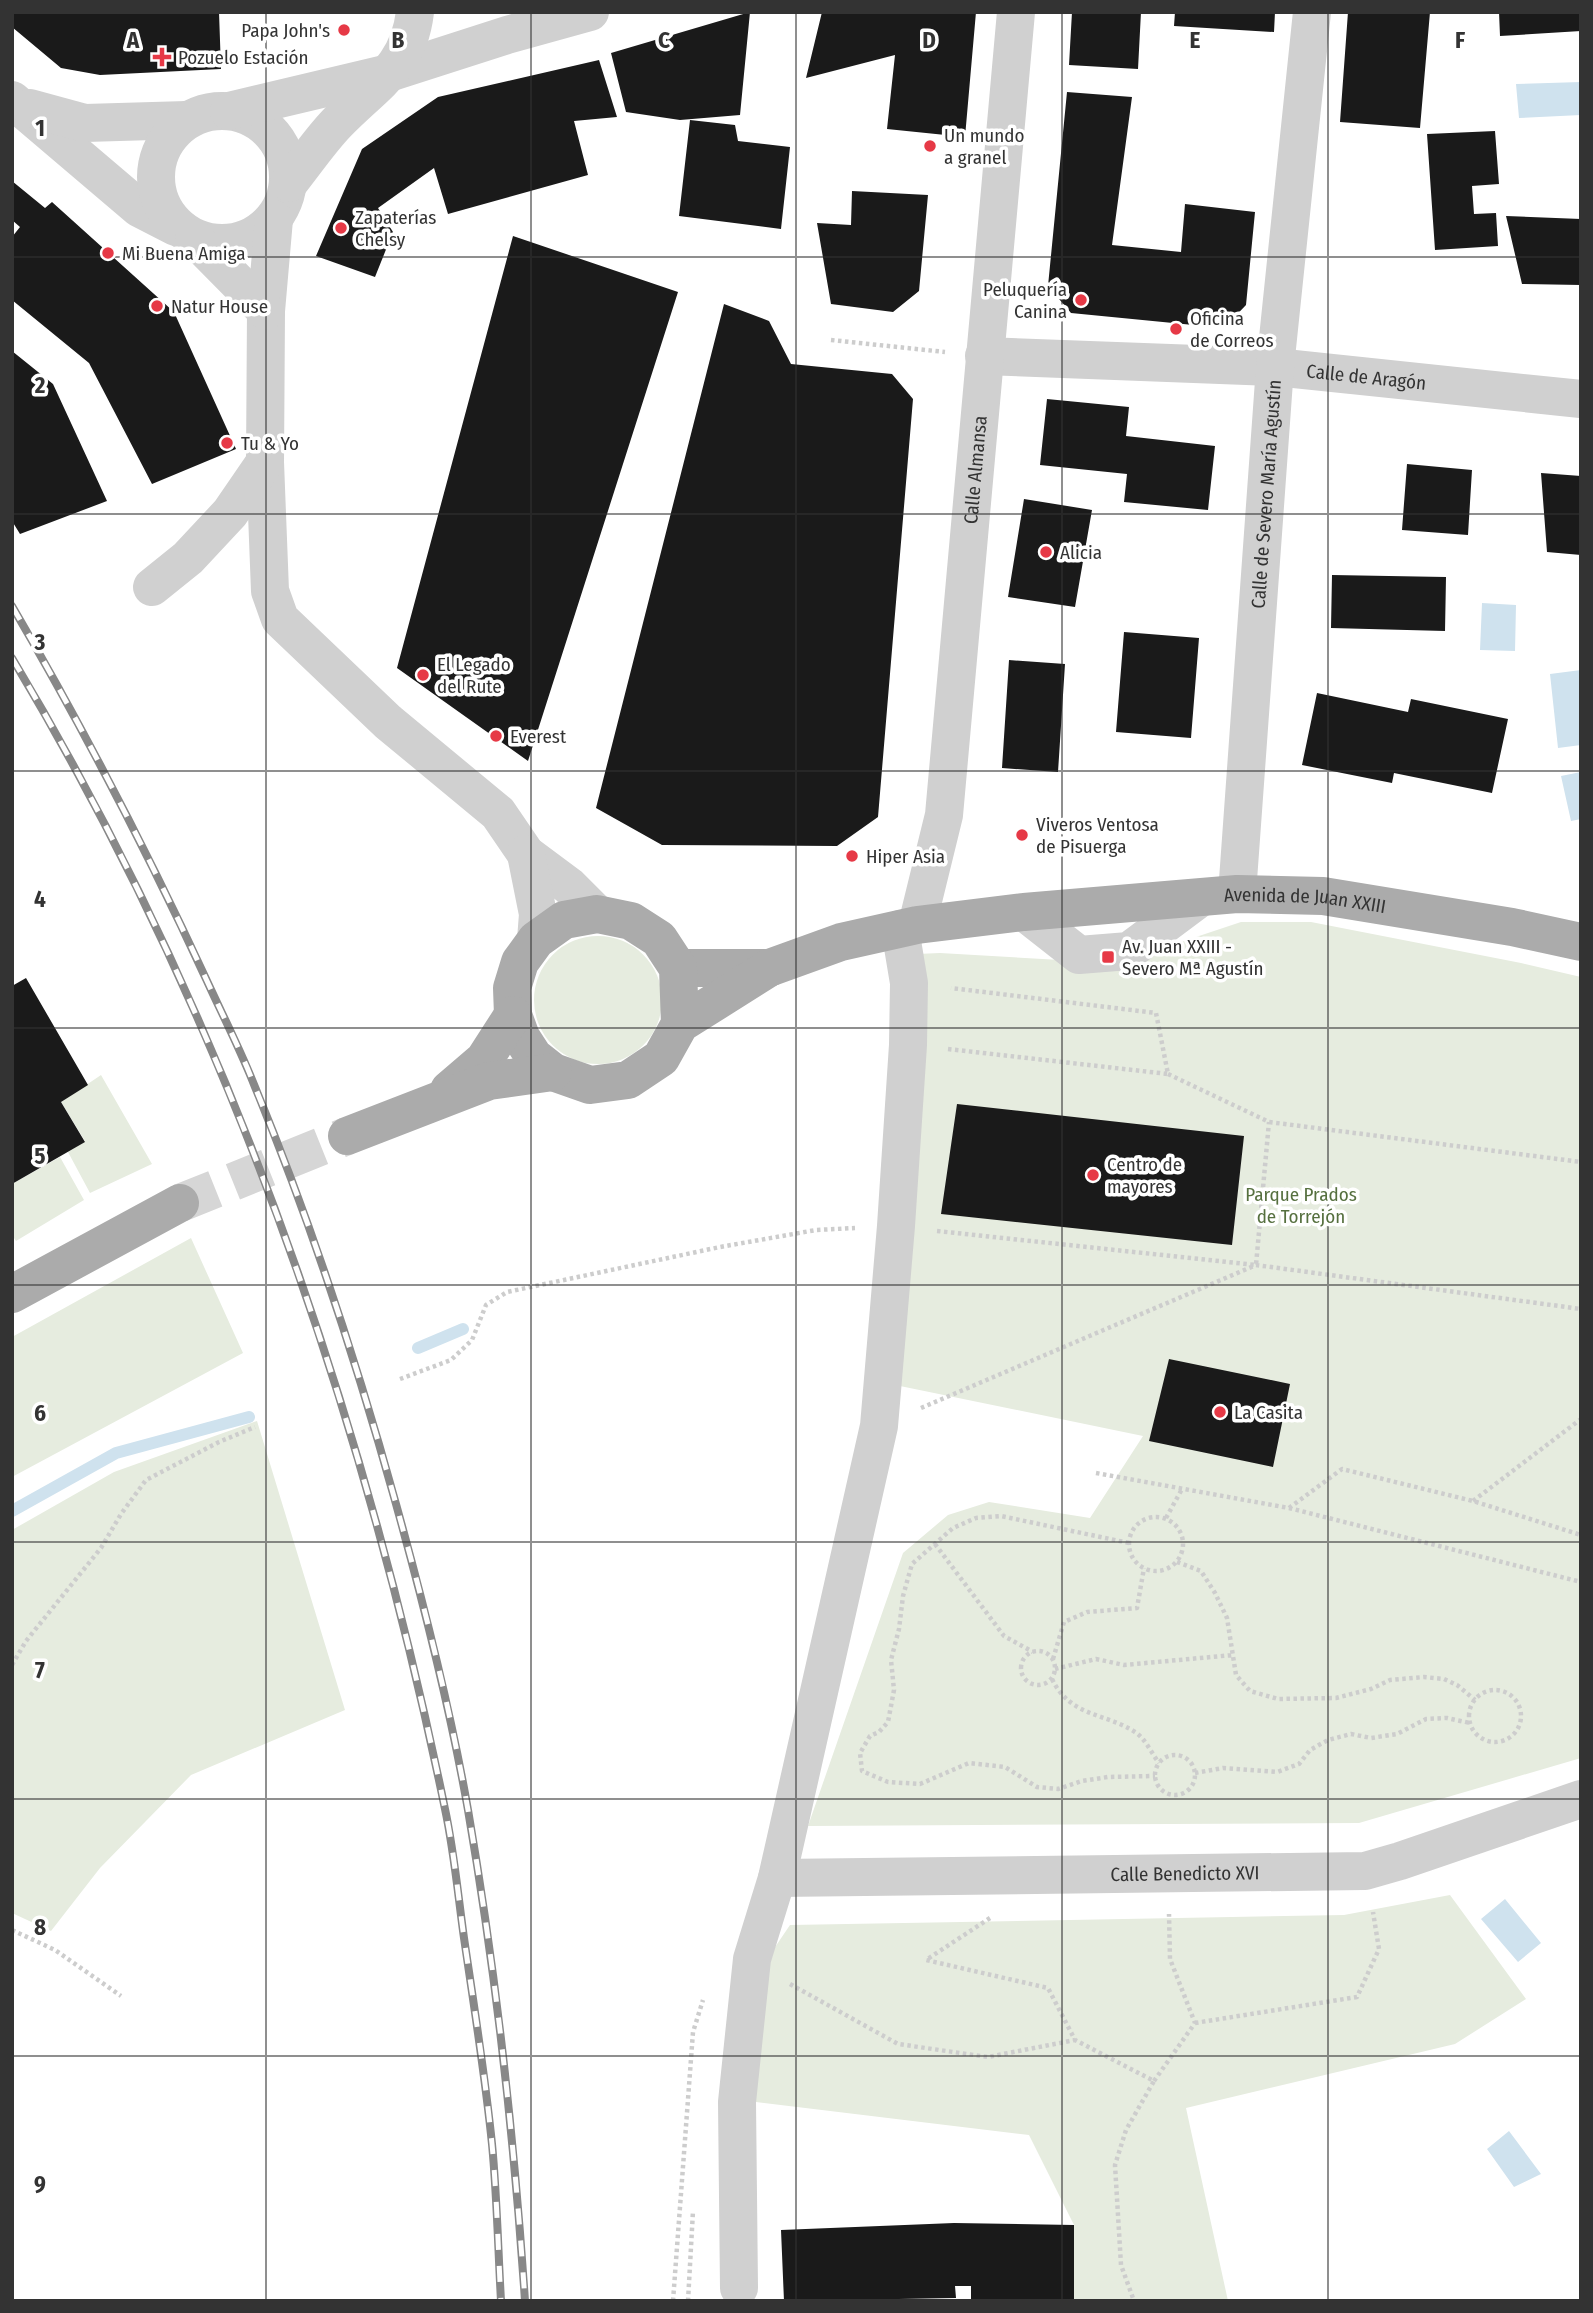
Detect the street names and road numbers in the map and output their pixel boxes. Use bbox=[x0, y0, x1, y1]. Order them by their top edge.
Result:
street label: Calle de Aragón bbox=[1305, 359, 1427, 394]
street label: Calle de Severo María Agustín bbox=[1246, 379, 1286, 609]
street label: Calle Almansa bbox=[959, 414, 991, 525]
street label: Avenida de Juan XXIII bbox=[1223, 882, 1388, 918]
street label: Calle Benedicto XVI bbox=[1110, 1861, 1260, 1886]

